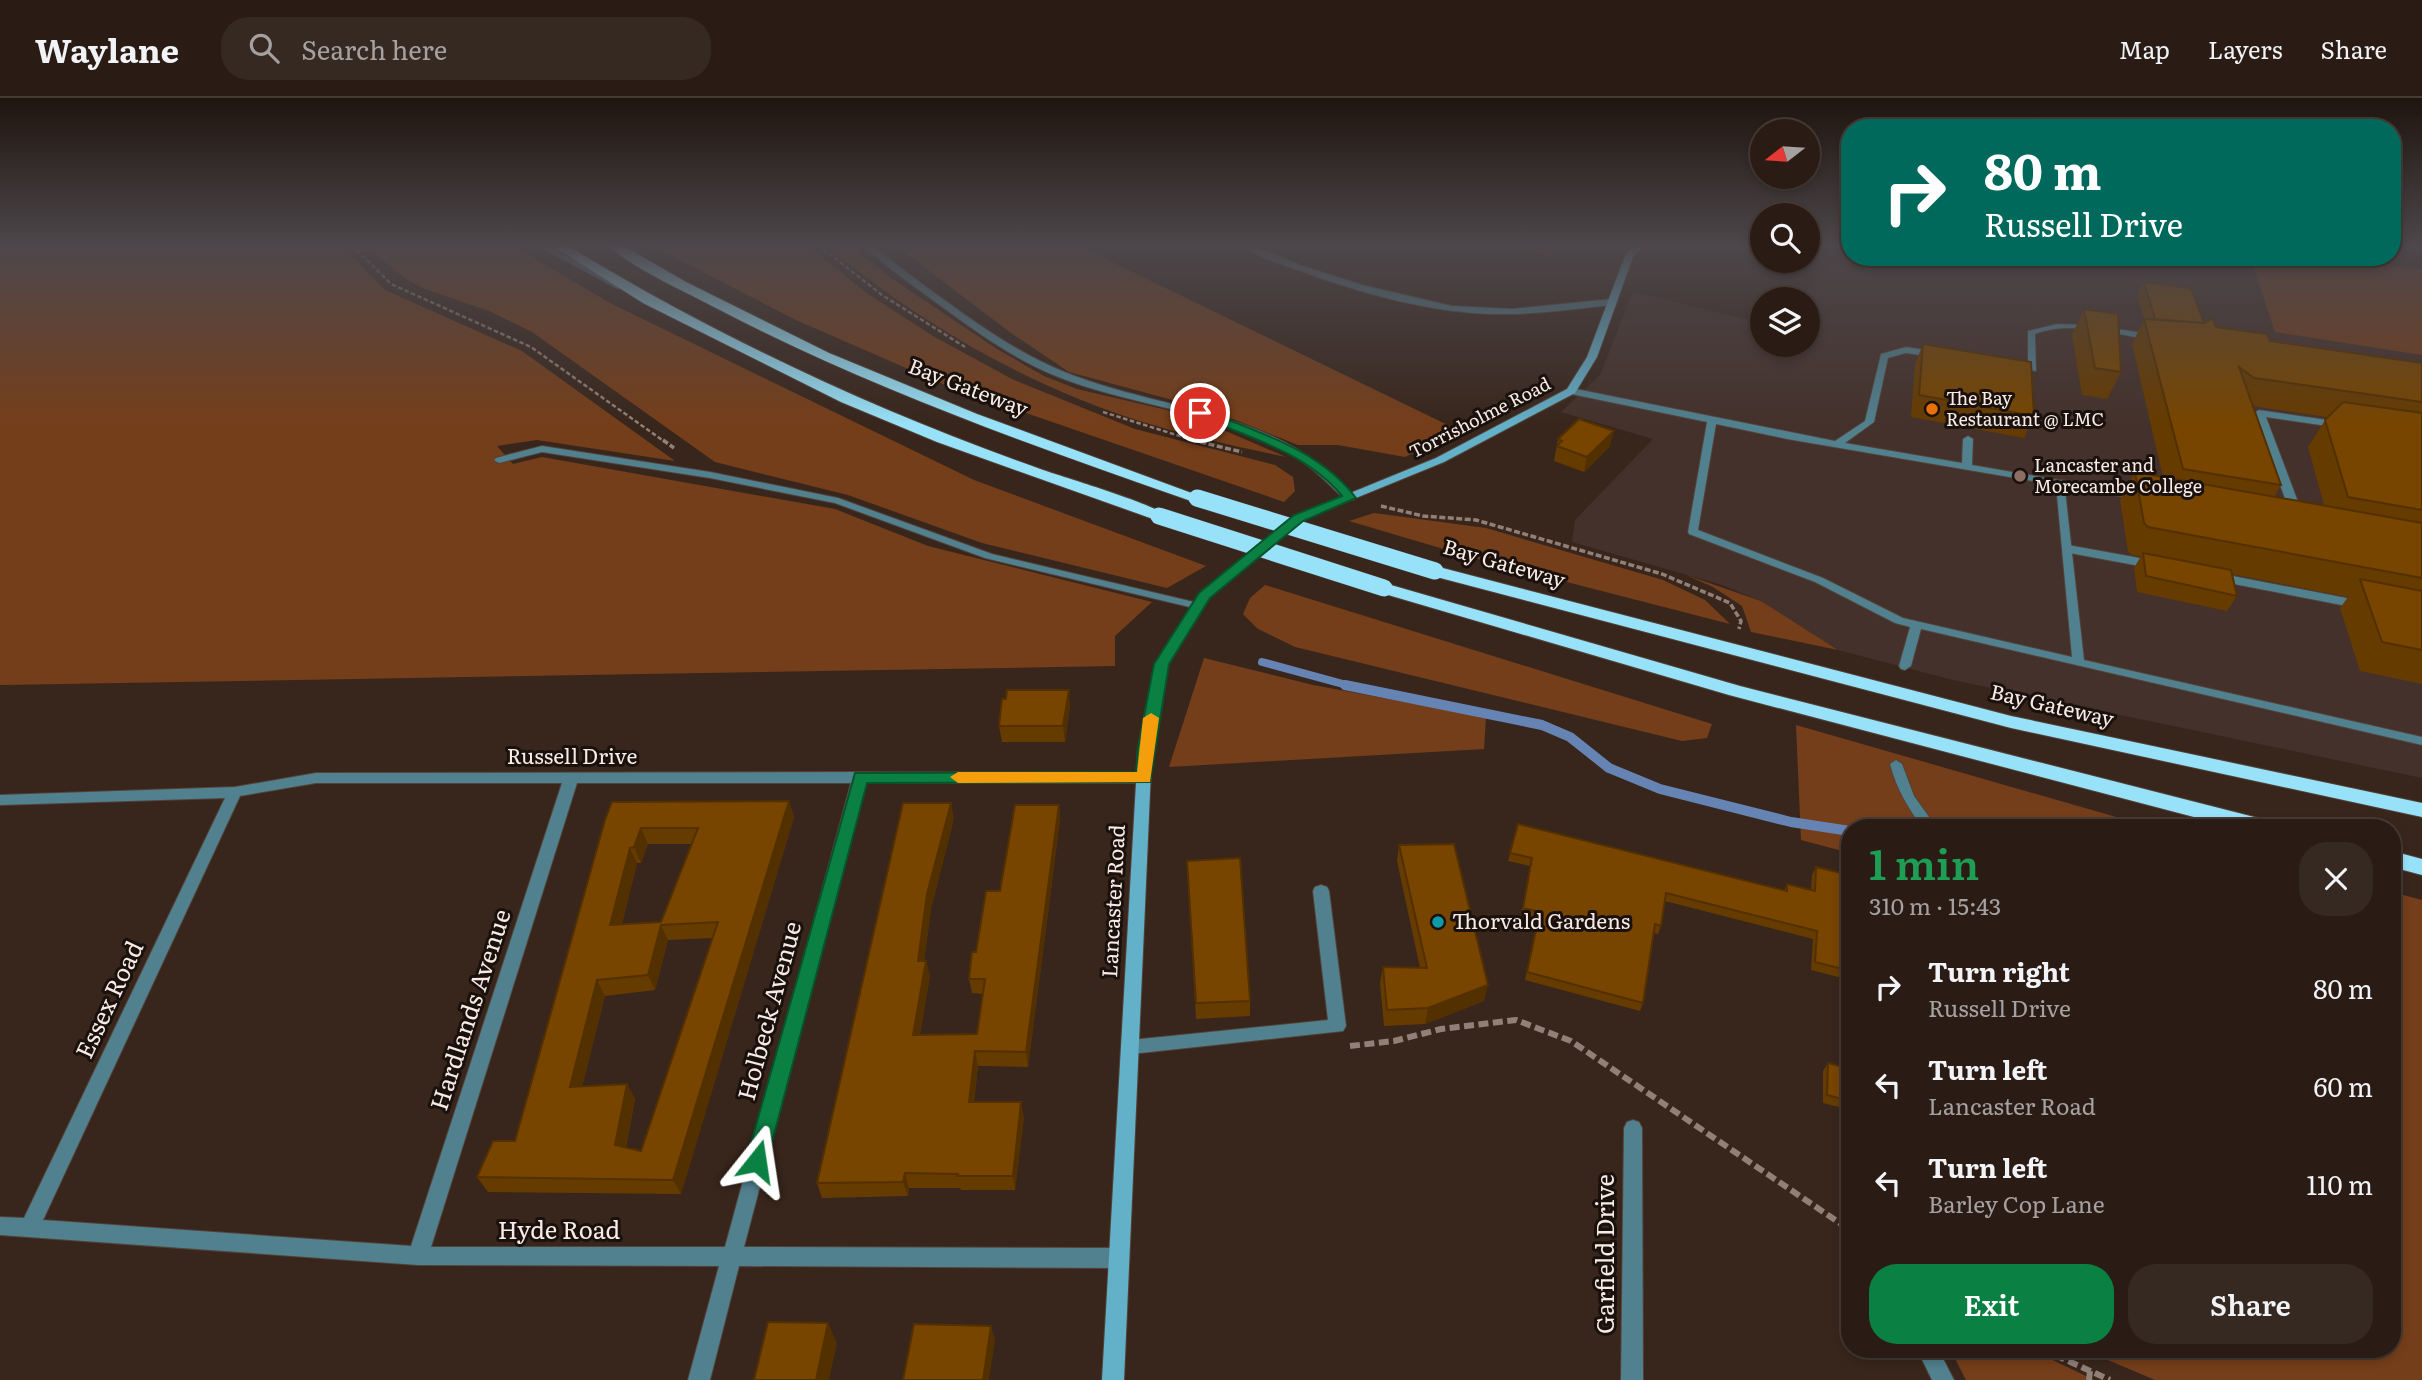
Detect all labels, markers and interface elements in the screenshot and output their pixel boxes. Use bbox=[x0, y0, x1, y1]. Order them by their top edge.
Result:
search box bbox=[221, 17, 711, 80]
text: Waylane bbox=[35, 24, 179, 73]
icon: search bbox=[245, 29, 283, 67]
text: Search here bbox=[301, 29, 447, 68]
text: Map bbox=[2119, 31, 2170, 66]
text: Layers bbox=[2208, 31, 2282, 66]
text: Share bbox=[2320, 31, 2387, 66]
north arrow bbox=[1750, 119, 1820, 189]
map controls bbox=[1750, 119, 1820, 357]
text: 80 m bbox=[1984, 132, 2102, 205]
icon: right bbox=[1869, 147, 1960, 238]
text: Russell Drive bbox=[1984, 199, 2183, 247]
button: search bbox=[1750, 203, 1820, 273]
button: layers bbox=[1750, 287, 1820, 357]
street label: Bay Gateway bbox=[905, 349, 1034, 423]
street label: Torrisholme Road bbox=[1404, 369, 1555, 464]
pin bbox=[1170, 383, 1230, 443]
place label: The Bay Restaurant @ LMC bbox=[1946, 384, 2104, 432]
icon: arrive bbox=[1181, 394, 1219, 432]
marker: The Bay Restaurant @ LMC bbox=[1924, 401, 1940, 417]
place label: Lancaster and Morecambe College bbox=[2034, 451, 2202, 499]
marker: Lancaster and Morecambe College bbox=[2012, 468, 2028, 484]
street label: Bay Gateway bbox=[1440, 529, 1570, 594]
street label: Bay Gateway bbox=[1988, 674, 2118, 733]
street label: Russell Drive bbox=[507, 739, 637, 770]
street label: Lancaster Road bbox=[1092, 823, 1131, 978]
text: 1 min bbox=[1869, 831, 1979, 893]
button: close bbox=[2299, 842, 2373, 916]
text: 310 m · 15:43 bbox=[1869, 888, 2001, 922]
street label: Hardlands Avenue bbox=[420, 904, 518, 1114]
place label: Thorvald Gardens bbox=[1452, 904, 1630, 935]
marker: Thorvald Gardens bbox=[1430, 914, 1446, 930]
street label: Holbeck Avenue bbox=[727, 917, 808, 1104]
street label: Essex Road bbox=[65, 934, 150, 1063]
text: Turn right bbox=[1928, 951, 2070, 990]
icon: right bbox=[1869, 968, 1907, 1006]
text: 80 m bbox=[2313, 968, 2373, 1007]
text: Russell Drive bbox=[1928, 990, 2071, 1024]
text: Turn left bbox=[1928, 1049, 2047, 1088]
icon: left bbox=[1869, 1066, 1907, 1104]
text: 60 m bbox=[2314, 1066, 2373, 1105]
text: Lancaster Road bbox=[1928, 1088, 2096, 1122]
position arrow bbox=[720, 1124, 794, 1198]
text: Turn left bbox=[1928, 1147, 2047, 1186]
icon: left bbox=[1869, 1164, 1907, 1202]
text: 110 m bbox=[2306, 1164, 2373, 1203]
street label: Garfield Drive bbox=[1586, 1174, 1621, 1334]
text: Barley Cop Lane bbox=[1928, 1186, 2105, 1220]
street label: Hyde Road bbox=[498, 1211, 621, 1246]
button: Exit bbox=[1869, 1264, 2114, 1344]
button: Share bbox=[2128, 1264, 2373, 1344]

